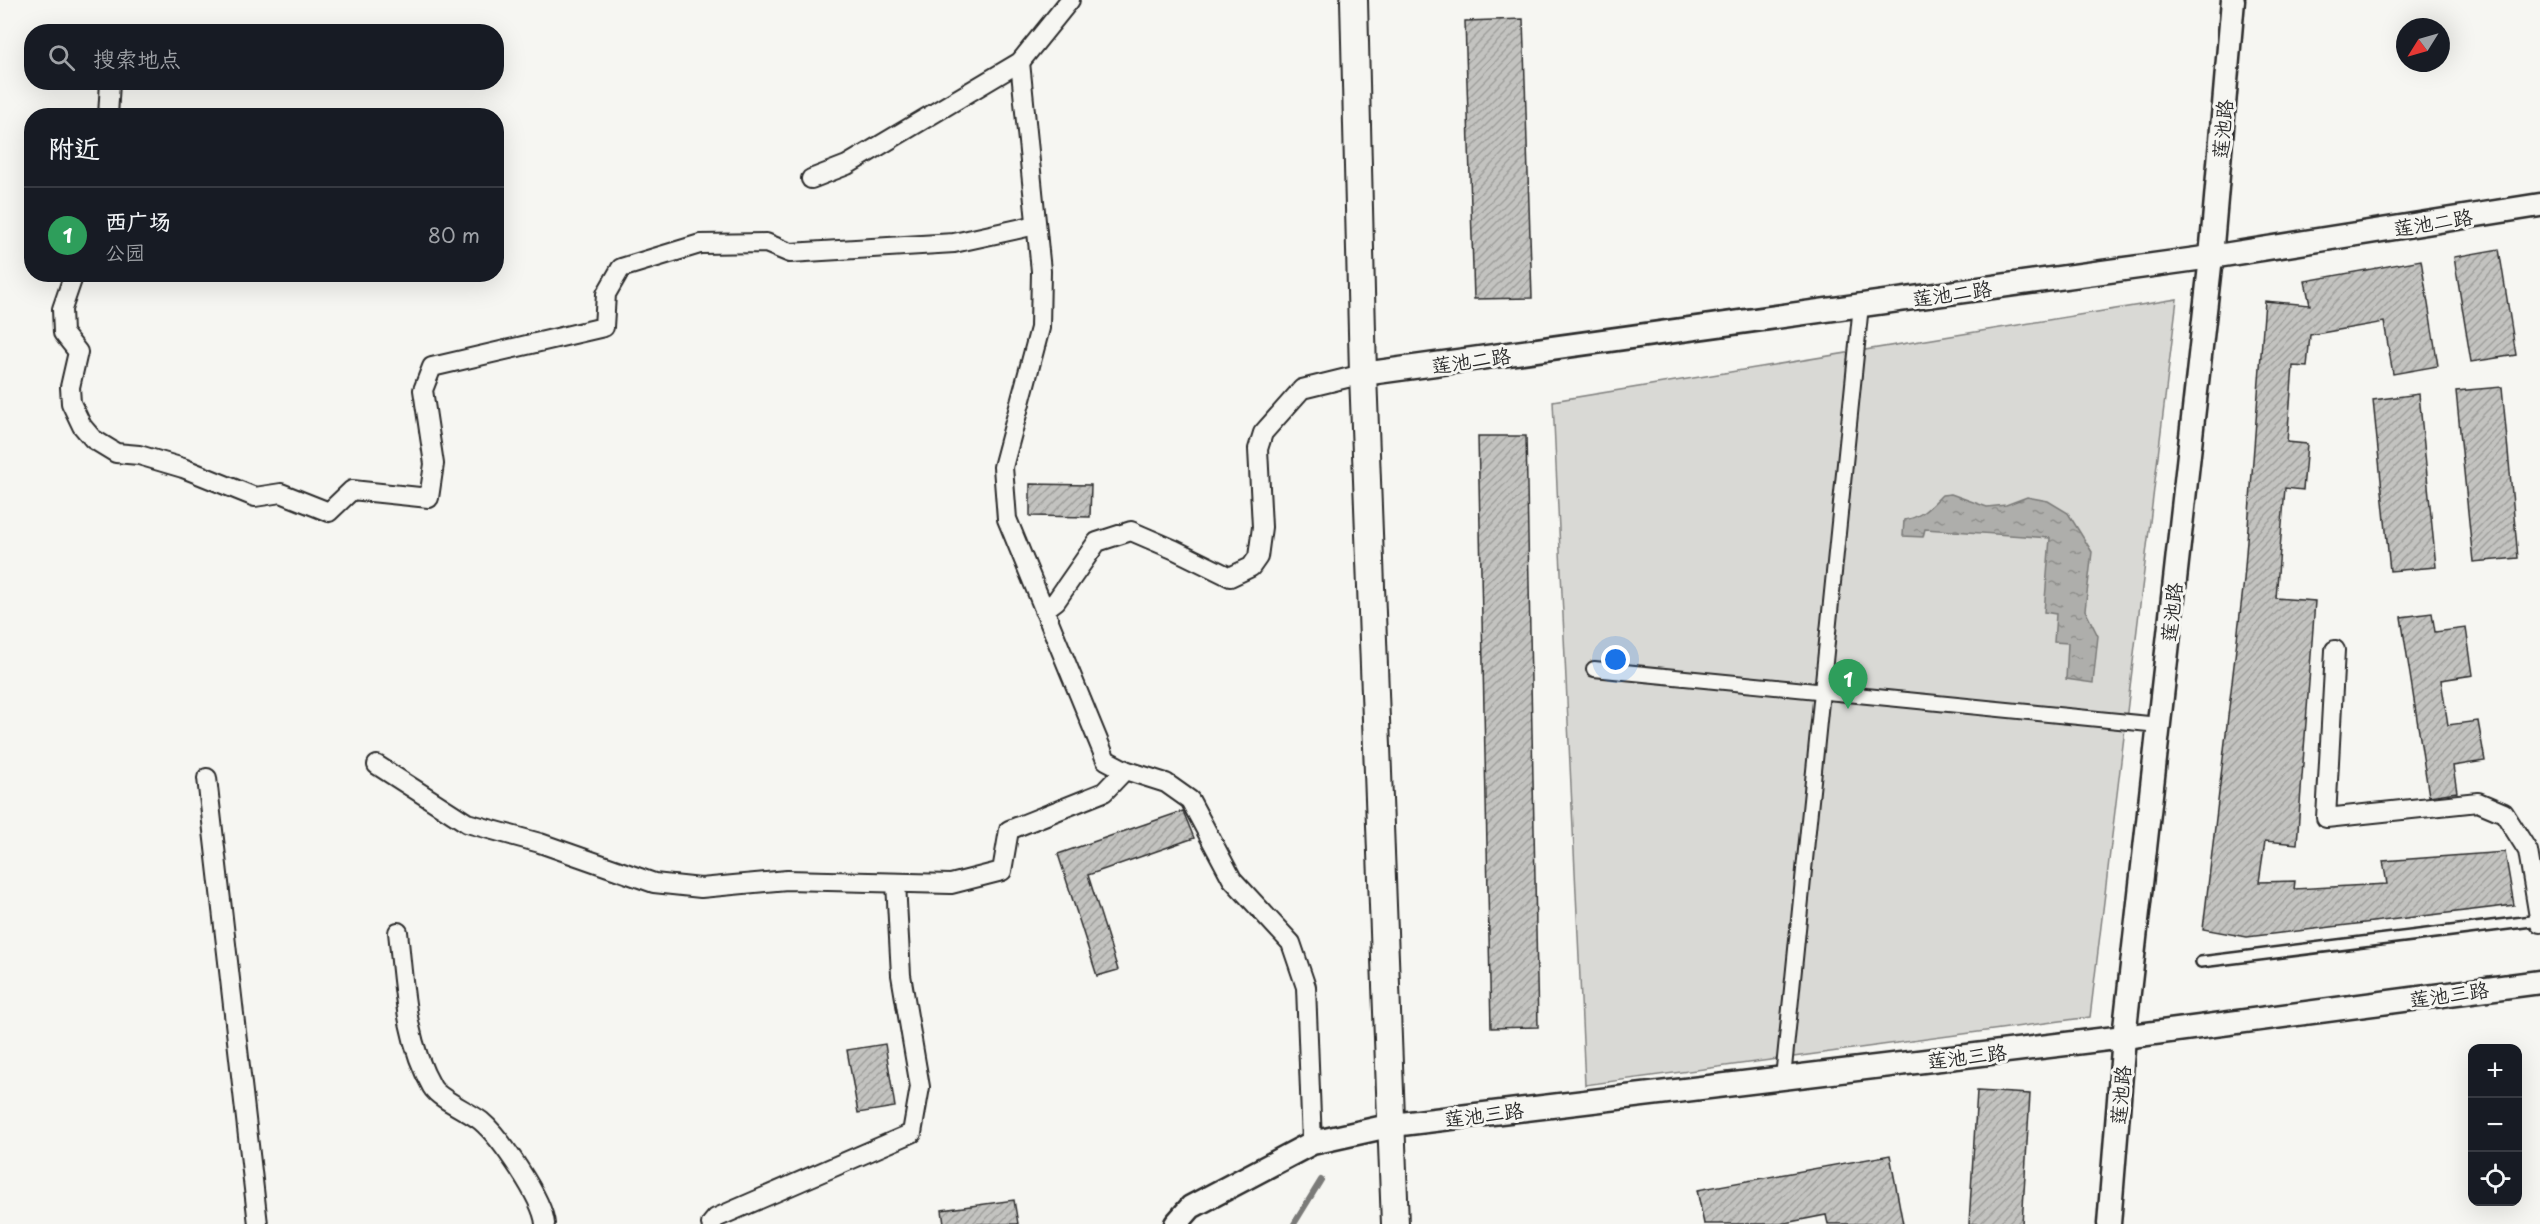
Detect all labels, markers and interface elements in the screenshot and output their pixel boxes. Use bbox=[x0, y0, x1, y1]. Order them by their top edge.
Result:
north arrow bbox=[2396, 18, 2450, 72]
search box bbox=[24, 24, 504, 90]
icon: search bbox=[45, 41, 78, 74]
text: 搜索地点 bbox=[93, 41, 181, 74]
street label: 莲池路 bbox=[2204, 97, 2240, 160]
text: 附近 bbox=[48, 128, 100, 167]
street label: 莲池二路 bbox=[2391, 201, 2476, 243]
text: 西广场 bbox=[105, 204, 171, 237]
text: 1 bbox=[63, 220, 72, 250]
text: 80 m bbox=[428, 220, 480, 250]
text: 公园 bbox=[105, 237, 145, 267]
street label: 莲池二路 bbox=[1910, 272, 1995, 313]
street label: 莲池二路 bbox=[1429, 339, 1514, 380]
street label: 莲池路 bbox=[2153, 580, 2189, 643]
your location bbox=[1601, 645, 1630, 674]
pin: 1 bbox=[1828, 660, 1868, 709]
street label: 莲池三路 bbox=[2407, 973, 2492, 1014]
street label: 莲池三路 bbox=[1925, 1036, 2010, 1076]
map controls bbox=[2468, 1044, 2522, 1206]
button: + bbox=[2468, 1044, 2522, 1098]
street label: 莲池路 bbox=[2102, 1063, 2138, 1126]
street label: 莲池三路 bbox=[1442, 1094, 1527, 1134]
button: − bbox=[2468, 1098, 2522, 1152]
button: locate bbox=[2468, 1152, 2522, 1206]

